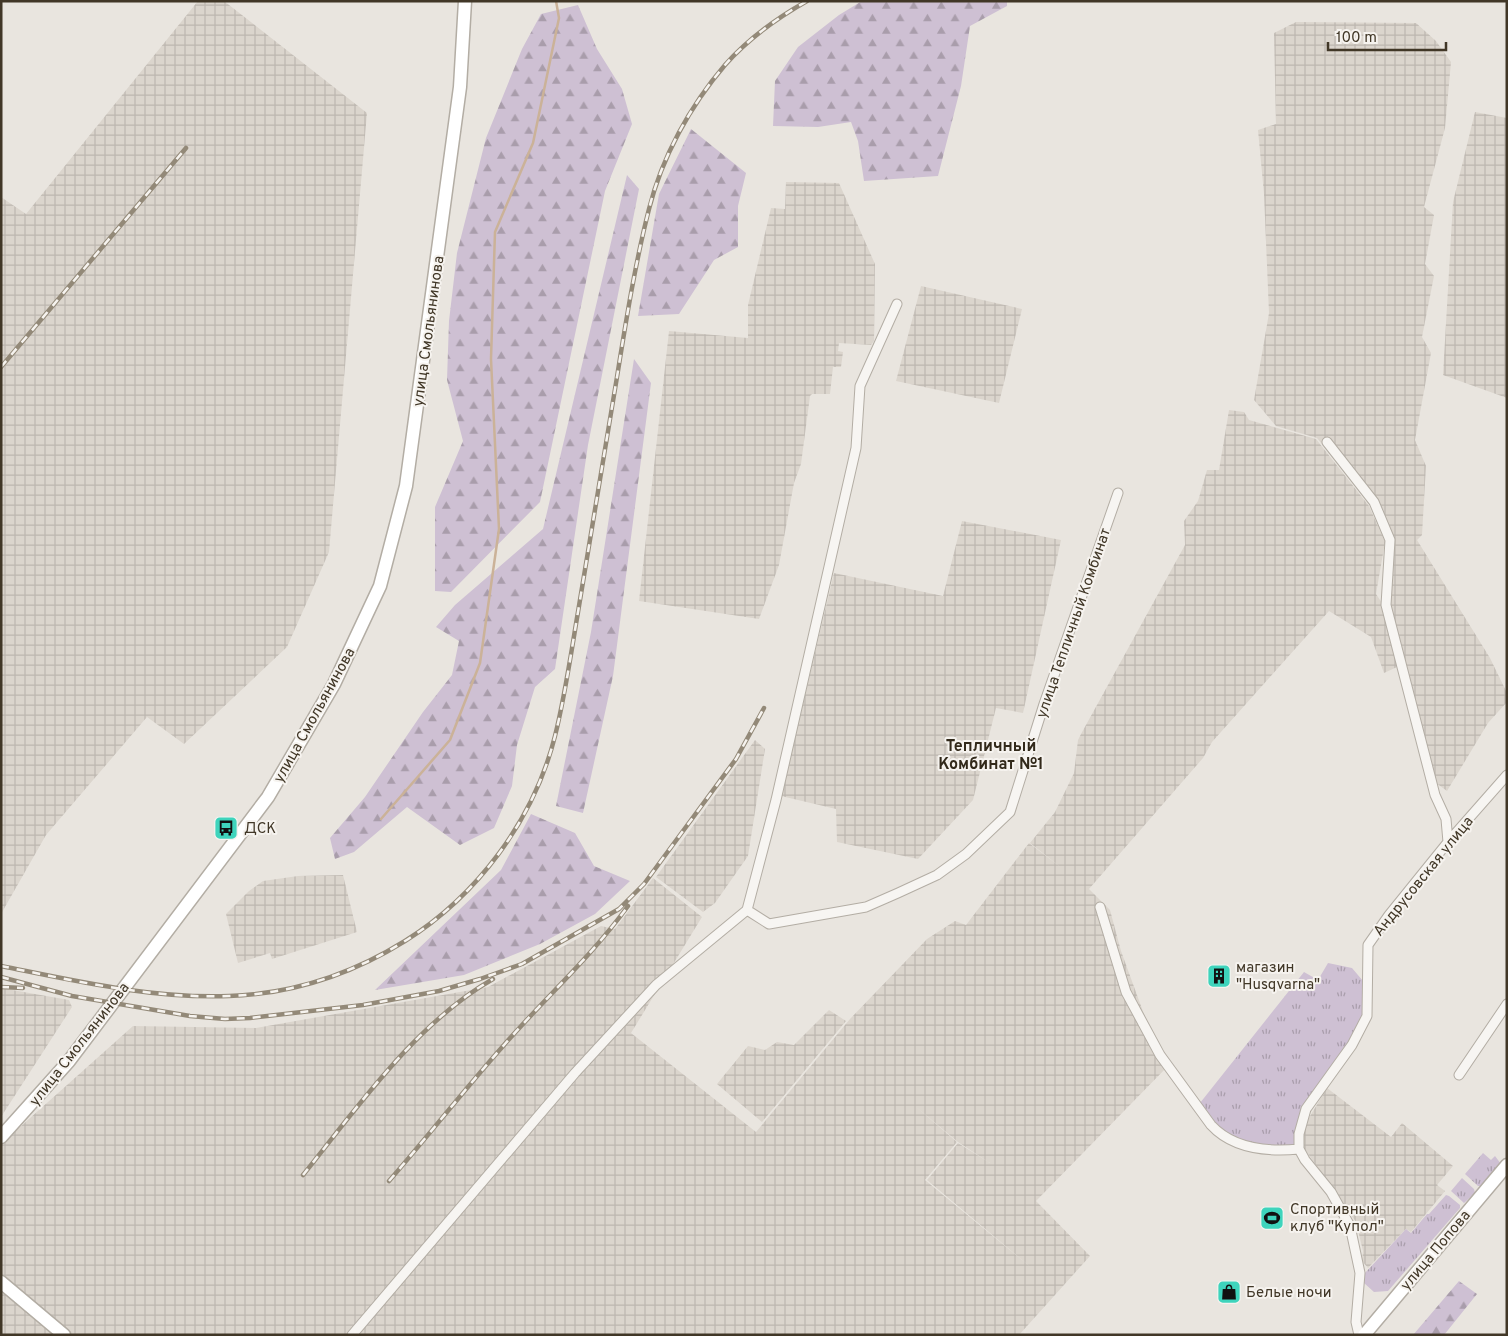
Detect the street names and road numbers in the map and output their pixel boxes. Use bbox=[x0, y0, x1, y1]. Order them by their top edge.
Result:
street label: улица Смольянинова bbox=[410, 255, 449, 408]
street label: улица Тепличный Комбинат bbox=[1033, 526, 1116, 721]
street label: улица Смольянинова bbox=[270, 645, 360, 787]
street label: Андрусовская улица bbox=[1370, 813, 1478, 941]
street label: улица Смольянинова bbox=[26, 979, 134, 1111]
street label: улица Попова bbox=[1397, 1207, 1475, 1295]

